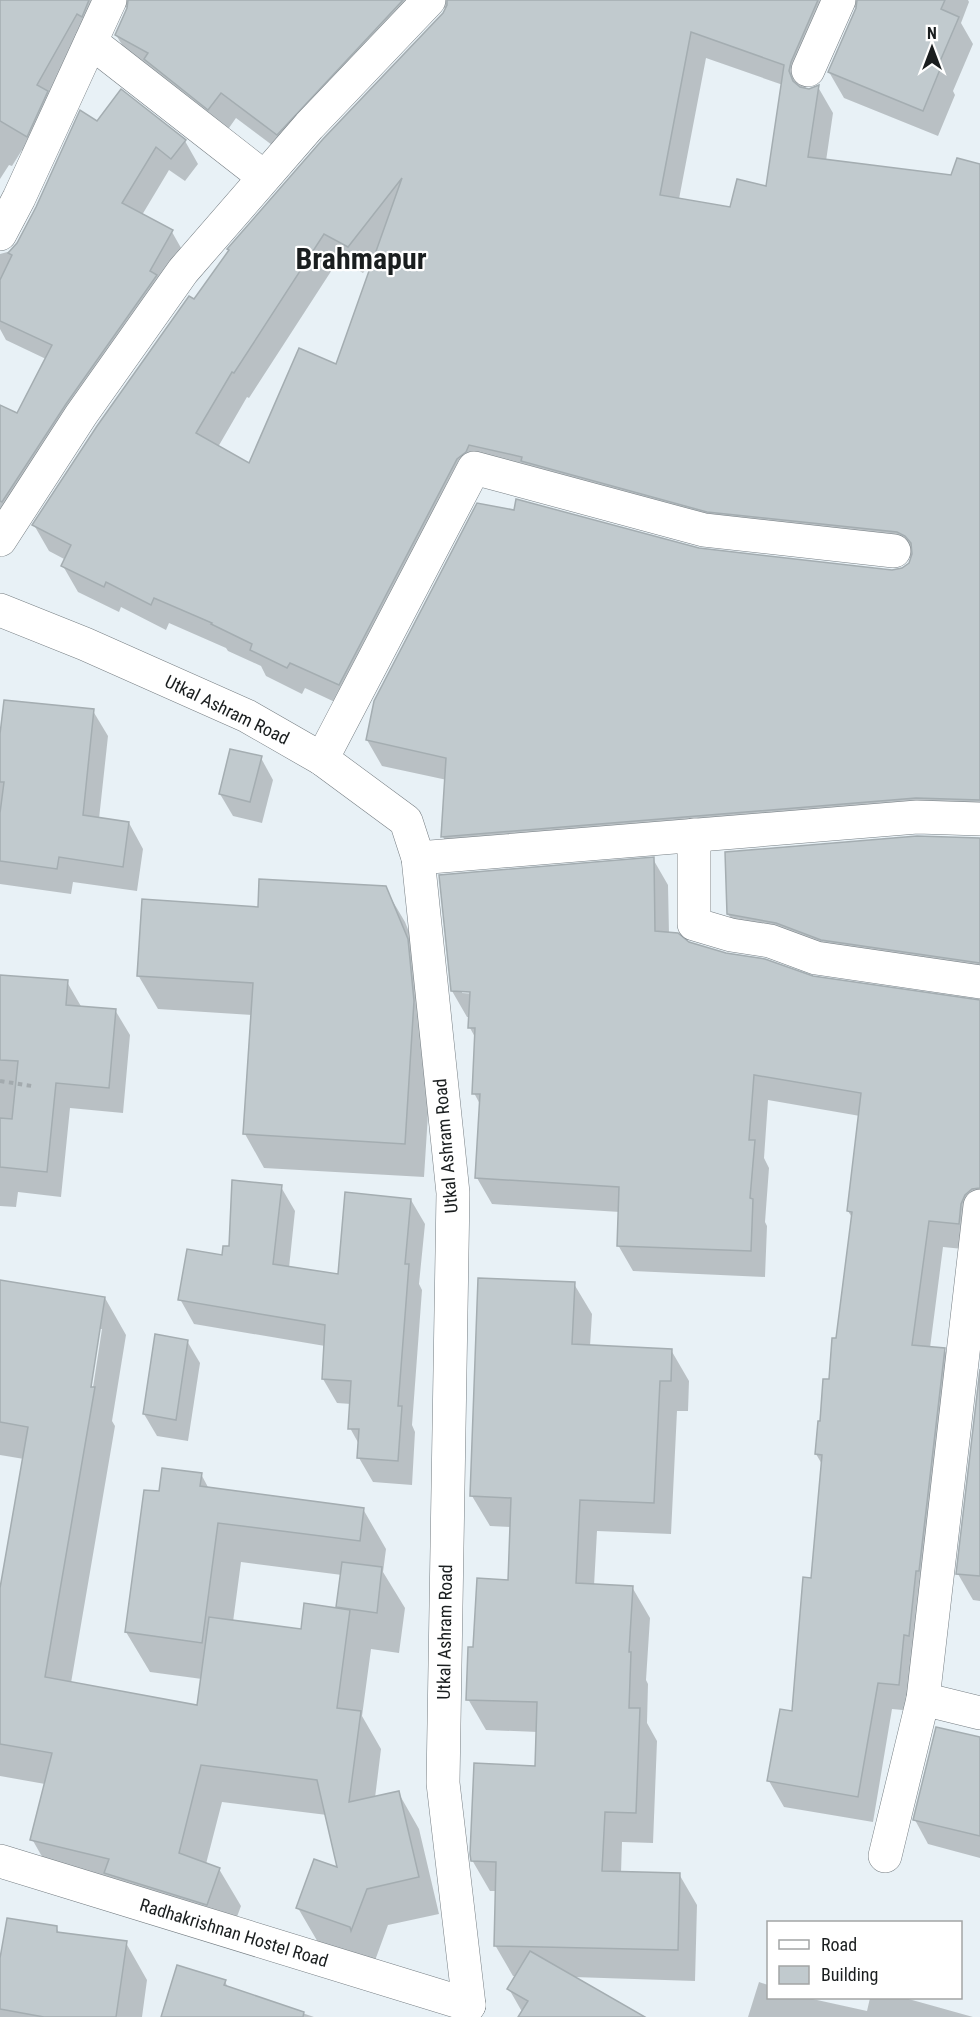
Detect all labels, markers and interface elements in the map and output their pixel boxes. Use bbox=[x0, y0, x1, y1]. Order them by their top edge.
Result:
north arrow bbox=[902, 18, 962, 78]
text: N bbox=[927, 24, 937, 43]
district label: Brahmapur bbox=[295, 241, 427, 276]
street label: Utkal Ashram Road bbox=[162, 670, 293, 749]
street label: Utkal Ashram Road bbox=[429, 1078, 462, 1214]
street label: Utkal Ashram Road bbox=[433, 1564, 456, 1700]
street label: Radhakrishnan Hostel Road bbox=[137, 1894, 331, 1971]
legend bbox=[767, 1921, 962, 1999]
text: Road bbox=[821, 1934, 857, 1955]
text: Building bbox=[821, 1964, 878, 1985]

